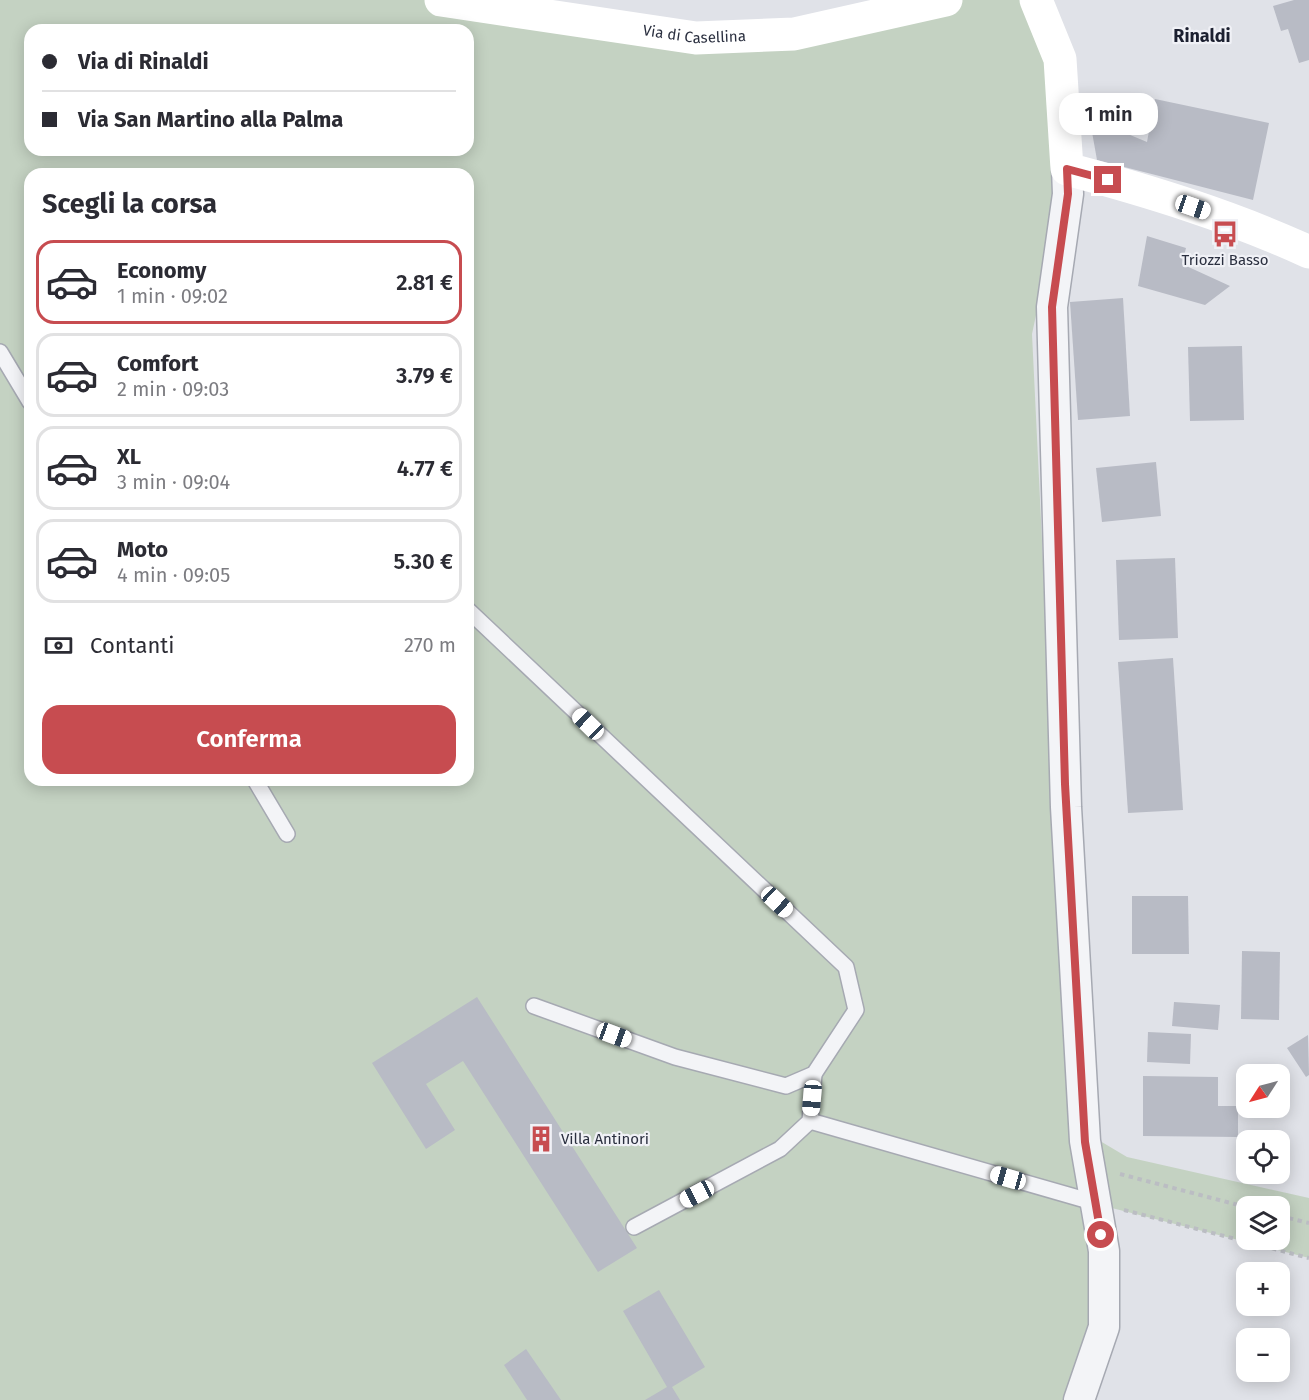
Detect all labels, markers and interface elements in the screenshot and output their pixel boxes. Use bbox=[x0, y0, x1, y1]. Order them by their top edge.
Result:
street label: Via di Casellina bbox=[642, 21, 746, 47]
district label: Rinaldi bbox=[1173, 25, 1231, 47]
text: Via di Rinaldi bbox=[78, 48, 209, 75]
callout: 1 min bbox=[1058, 93, 1158, 135]
text: 1 min bbox=[1084, 102, 1133, 126]
text: Via San Martino alla Palma bbox=[78, 106, 343, 133]
route end bbox=[1094, 166, 1121, 193]
text: Scegli la corsa bbox=[42, 188, 217, 220]
car bbox=[1173, 193, 1213, 221]
bus stop icon: Triozzi Basso bbox=[1210, 219, 1240, 249]
place label: Triozzi Basso bbox=[1181, 251, 1269, 269]
icon: car bbox=[45, 255, 99, 309]
text: Economy bbox=[117, 257, 206, 284]
text: 2.81 € bbox=[396, 269, 453, 296]
text: 1 min · 09:02 bbox=[117, 284, 228, 308]
icon: car bbox=[45, 348, 99, 402]
text: Comfort bbox=[117, 350, 198, 377]
text: 3.79 € bbox=[396, 362, 453, 389]
text: 2 min · 09:03 bbox=[117, 377, 229, 401]
icon: car bbox=[45, 441, 99, 495]
text: XL bbox=[117, 443, 141, 470]
text: 4.77 € bbox=[397, 455, 453, 482]
text: 3 min · 09:04 bbox=[117, 470, 230, 494]
icon: car bbox=[45, 534, 99, 588]
text: Moto bbox=[117, 536, 168, 563]
text: 5.30 € bbox=[393, 548, 453, 575]
text: 4 min · 09:05 bbox=[117, 563, 230, 587]
icon: cash bbox=[42, 629, 75, 662]
text: Contanti bbox=[90, 632, 174, 659]
text: 270 m bbox=[404, 633, 456, 657]
button: Conferma bbox=[42, 705, 456, 774]
car bbox=[569, 705, 607, 743]
car bbox=[758, 883, 796, 921]
car bbox=[594, 1020, 634, 1050]
north arrow bbox=[1236, 1064, 1290, 1118]
map controls bbox=[1236, 1064, 1290, 1382]
car bbox=[801, 1079, 823, 1117]
building icon: Villa Antinori bbox=[526, 1124, 556, 1154]
place label: Villa Antinori bbox=[561, 1130, 649, 1148]
button: locate bbox=[1236, 1130, 1290, 1184]
car bbox=[988, 1164, 1028, 1192]
car bbox=[677, 1178, 717, 1210]
button: layers bbox=[1236, 1196, 1290, 1250]
route start bbox=[1087, 1221, 1114, 1248]
button: + bbox=[1236, 1262, 1290, 1316]
button: − bbox=[1236, 1328, 1290, 1382]

